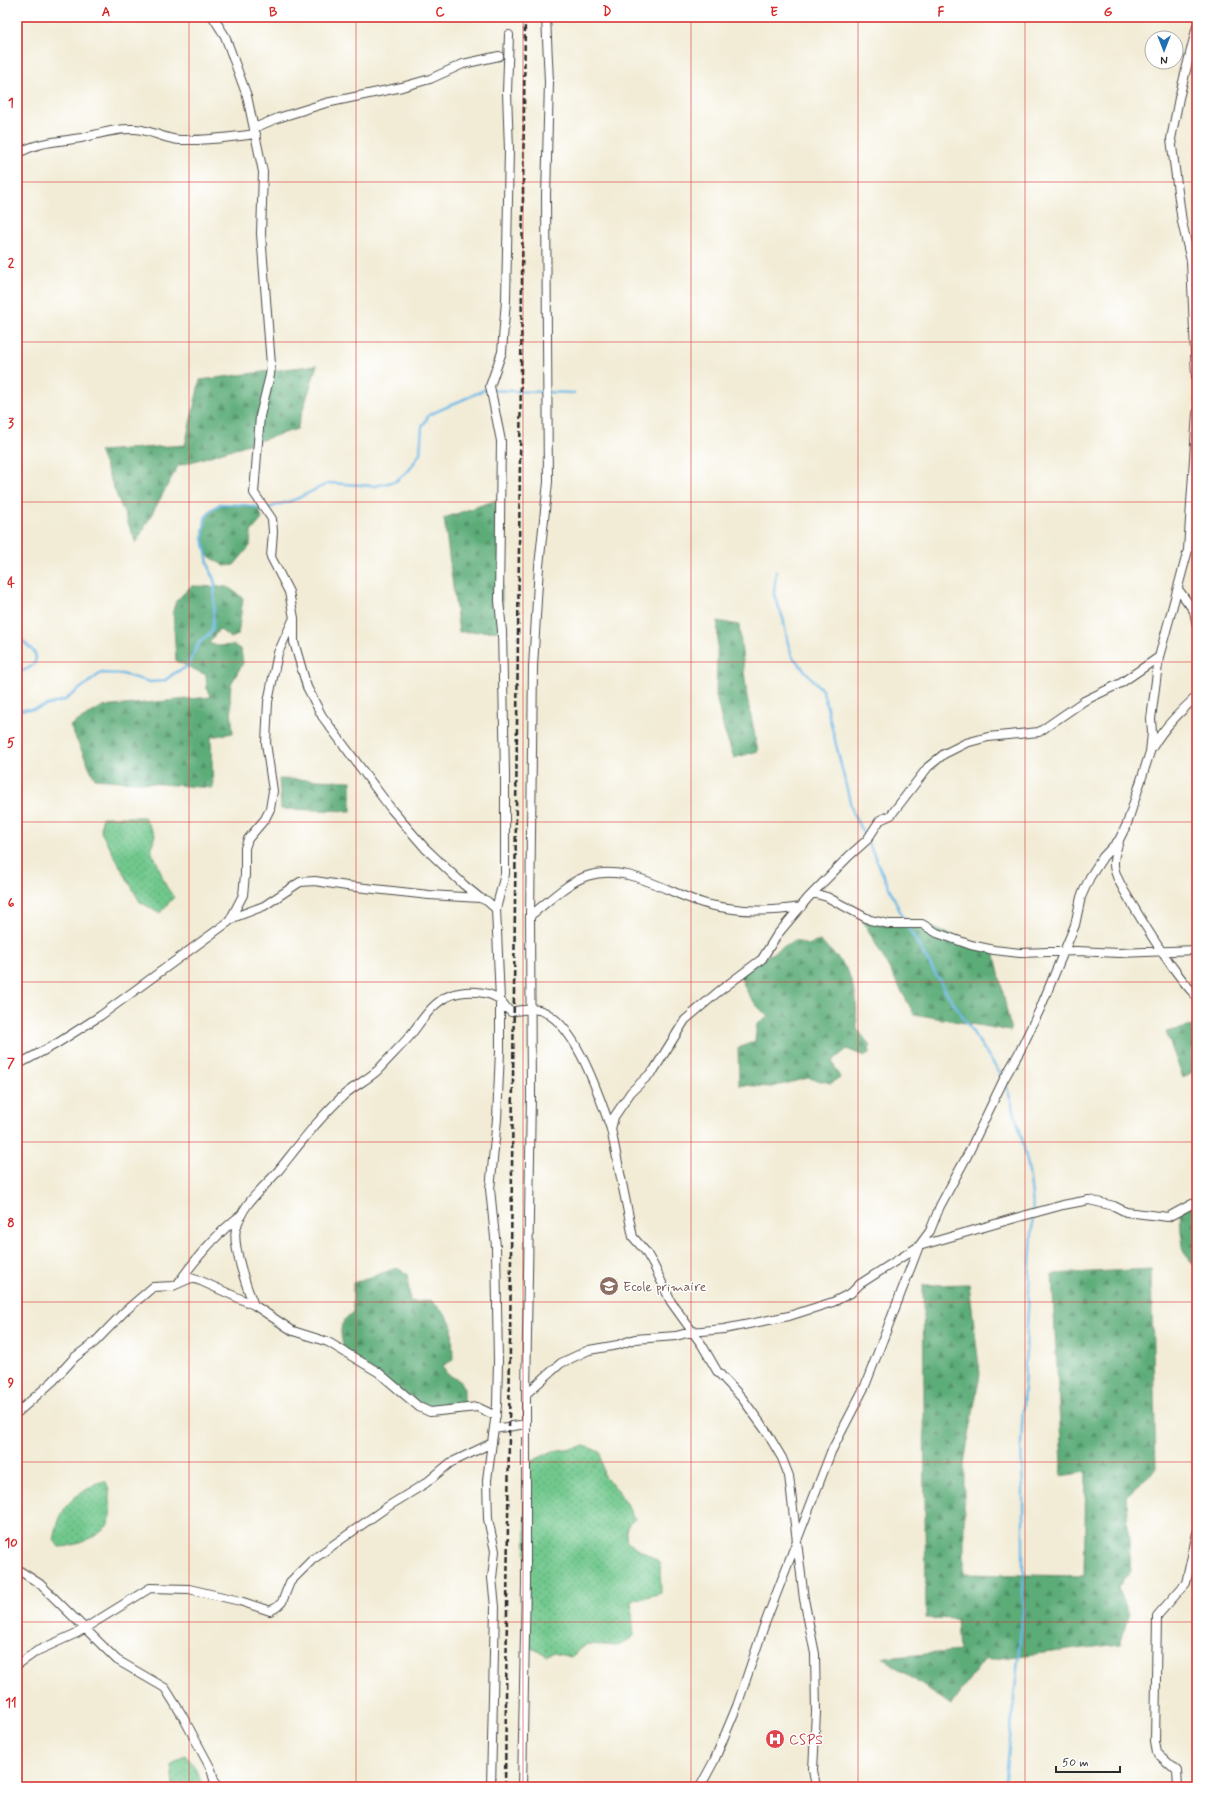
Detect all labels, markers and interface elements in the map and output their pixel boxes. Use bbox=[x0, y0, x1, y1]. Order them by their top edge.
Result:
text: A bbox=[102, 4, 110, 21]
text: B bbox=[269, 4, 278, 21]
text: C bbox=[435, 4, 445, 21]
text: D bbox=[603, 4, 612, 21]
text: E bbox=[770, 4, 778, 21]
text: F bbox=[938, 4, 945, 21]
text: G bbox=[1104, 4, 1113, 21]
north arrow bbox=[1144, 30, 1184, 70]
text: N bbox=[1160, 52, 1168, 66]
text: 1 bbox=[8, 95, 14, 112]
text: 2 bbox=[8, 255, 15, 272]
text: 3 bbox=[8, 415, 14, 432]
text: 4 bbox=[7, 575, 15, 592]
text: 5 bbox=[7, 735, 15, 752]
text: 6 bbox=[8, 895, 15, 912]
text: 7 bbox=[7, 1055, 15, 1072]
text: 8 bbox=[7, 1215, 15, 1232]
school or university icon: Ecole primaire bbox=[598, 1275, 620, 1297]
place label: Ecole primaire bbox=[623, 1278, 707, 1296]
text: 9 bbox=[8, 1375, 15, 1392]
text: 10 bbox=[4, 1535, 18, 1552]
text: 11 bbox=[5, 1695, 17, 1712]
hospital icon: CSPS bbox=[764, 1728, 786, 1750]
place label: CSPS bbox=[789, 1731, 823, 1749]
scale bar bbox=[1056, 1748, 1120, 1774]
text: 50 m bbox=[1062, 1755, 1089, 1771]

